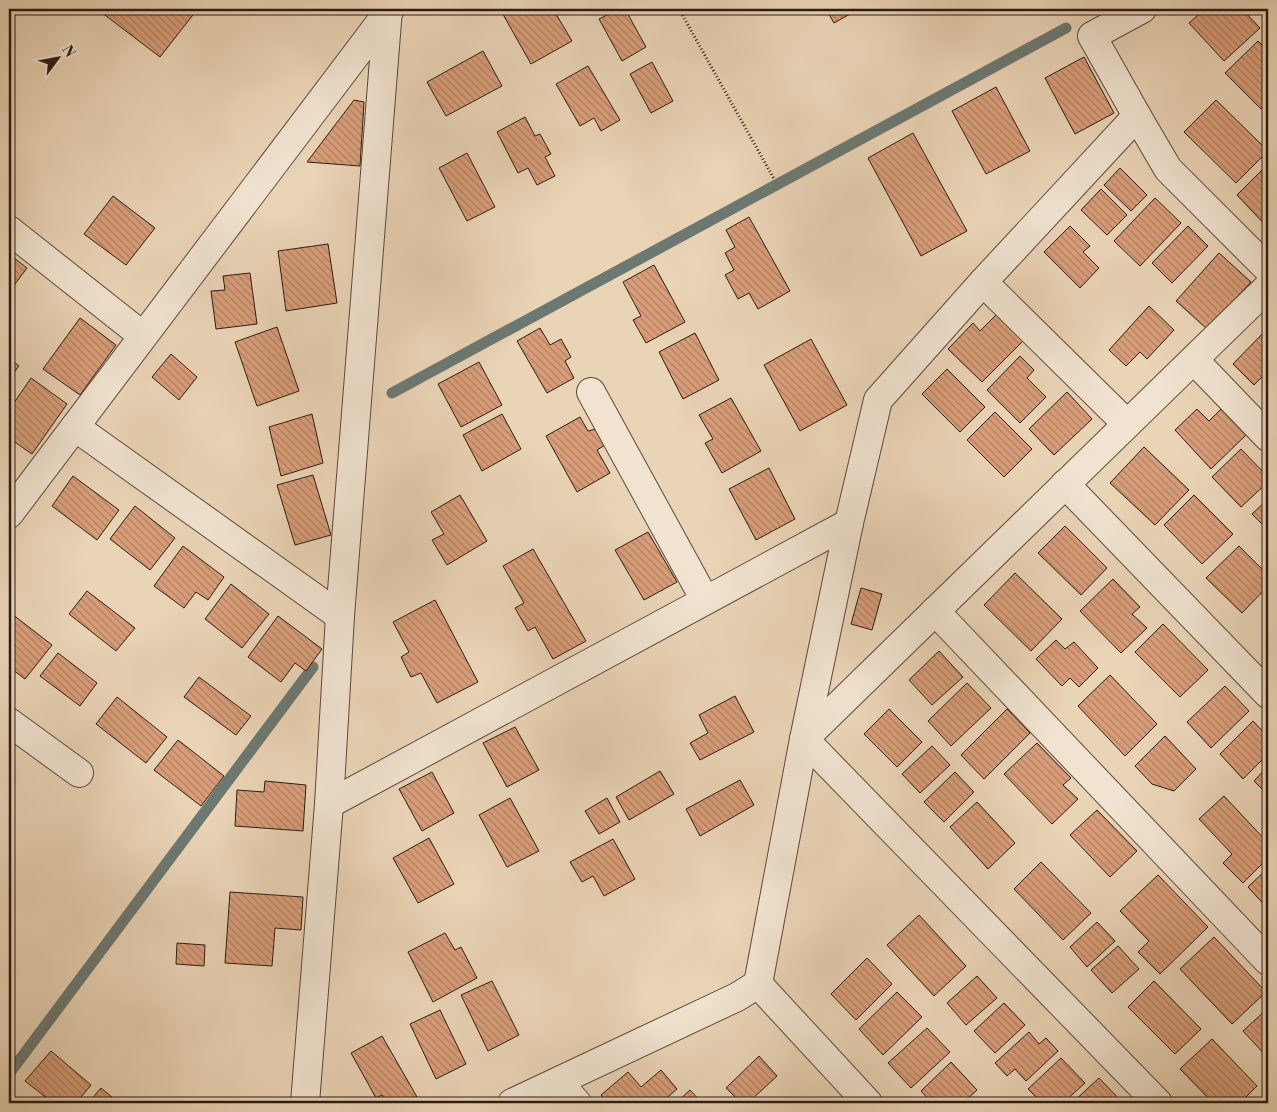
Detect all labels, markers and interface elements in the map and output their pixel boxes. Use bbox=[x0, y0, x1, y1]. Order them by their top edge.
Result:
north arrow bbox=[32, 32, 82, 82]
text: N bbox=[58, 42, 79, 61]

